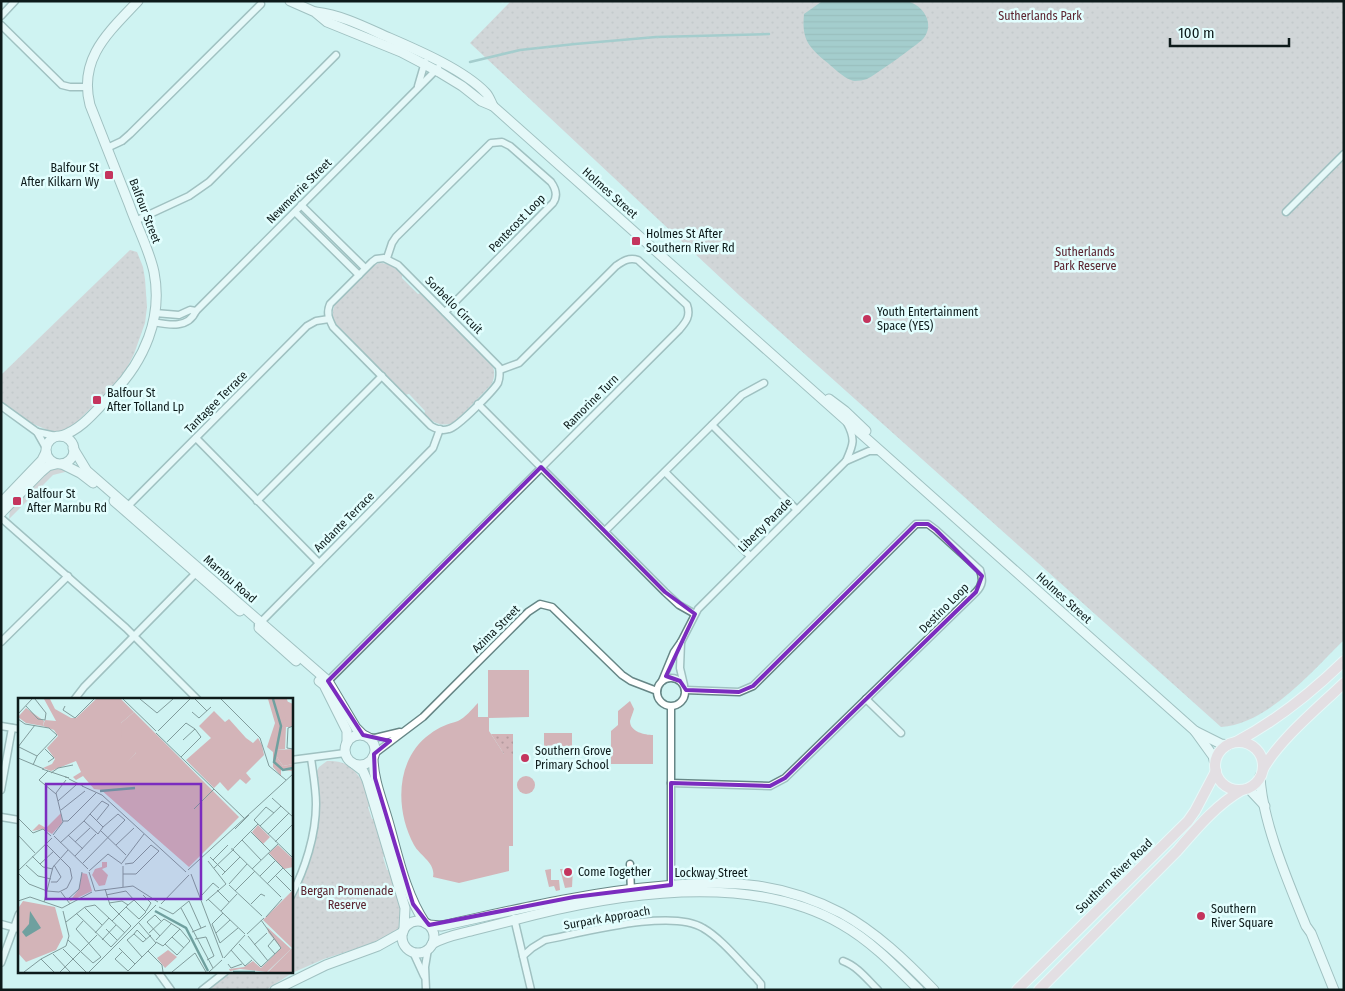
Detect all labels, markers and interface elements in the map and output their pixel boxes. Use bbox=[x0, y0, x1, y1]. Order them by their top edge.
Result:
park label: Sutherlands Park bbox=[998, 9, 1082, 23]
scale bar bbox=[1170, 15, 1289, 47]
text: 100 m bbox=[1178, 24, 1215, 42]
street label: Newmerrie Street bbox=[264, 156, 334, 226]
place label: Balfour St After Kilkarn Wy bbox=[21, 161, 100, 189]
street label: Holmes Street bbox=[580, 165, 641, 221]
marker: Balfour St After Kilkarn Wy bbox=[103, 169, 115, 181]
street label: Balfour Street bbox=[126, 177, 164, 245]
street label: Pentecost Loop bbox=[486, 191, 548, 255]
place label: Holmes St After Southern River Rd bbox=[646, 227, 735, 255]
marker: Holmes St After Southern River Rd bbox=[630, 235, 642, 247]
park label: Sutherlands Park Reserve bbox=[1054, 245, 1117, 273]
street label: Sorbello Circuit bbox=[422, 273, 486, 337]
place label: Youth Entertainment Space (YES) bbox=[877, 305, 978, 333]
marker: Youth Entertainment Space (YES) bbox=[861, 313, 873, 325]
street label: Tantagee Terrace bbox=[182, 368, 250, 436]
street label: Ramorine Turn bbox=[561, 372, 621, 432]
place label: Balfour St After Tolland Lp bbox=[107, 386, 184, 414]
marker: Balfour St After Tolland Lp bbox=[91, 394, 103, 406]
place label: Balfour St After Marnbu Rd bbox=[27, 487, 107, 515]
street label: Andante Terrace bbox=[311, 489, 377, 555]
marker: Balfour St After Marnbu Rd bbox=[11, 495, 23, 507]
street label: Liberty Parade bbox=[735, 495, 795, 555]
street label: Marnbu Road bbox=[201, 552, 259, 606]
street label: Holmes Street bbox=[1034, 570, 1095, 626]
street label: Destino Loop bbox=[916, 580, 972, 636]
street label: Azima Street bbox=[469, 602, 523, 656]
inset map bbox=[18, 698, 292, 974]
place label: Southern Grove Primary School bbox=[535, 744, 611, 772]
marker: Southern Grove Primary School bbox=[519, 752, 531, 764]
street label: Southern River Road bbox=[1073, 836, 1155, 916]
place label: Come Together bbox=[578, 865, 652, 879]
marker: Come Together bbox=[562, 866, 574, 878]
street label: Lockway Street bbox=[674, 866, 748, 880]
park label: Bergan Promenade Reserve bbox=[301, 884, 394, 912]
place label: Southern River Square bbox=[1211, 902, 1273, 930]
street label: Surpark Approach bbox=[563, 903, 651, 933]
marker: Southern River Square bbox=[1195, 910, 1207, 922]

